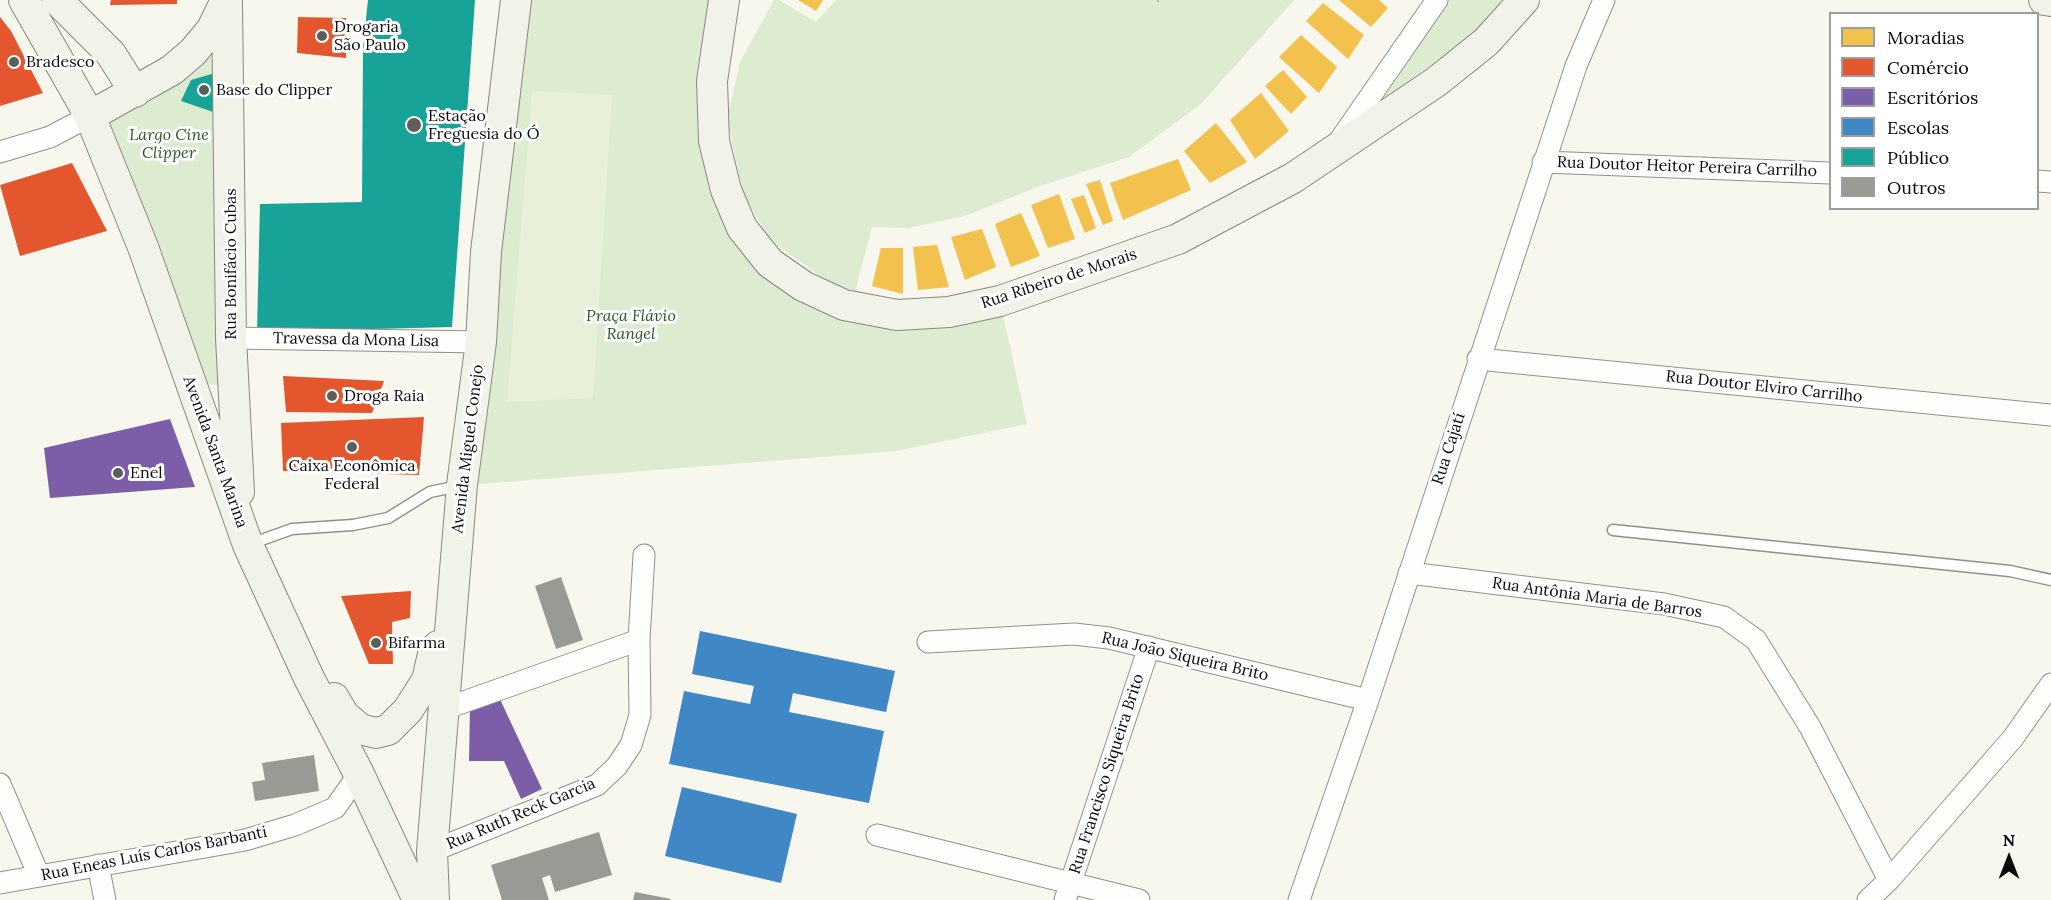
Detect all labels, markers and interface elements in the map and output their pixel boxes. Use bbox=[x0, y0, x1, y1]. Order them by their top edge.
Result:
legend bbox=[1829, 12, 2039, 210]
place label: Drogaria São Paulo bbox=[334, 17, 406, 55]
text: Moradias bbox=[1887, 26, 1964, 49]
marker: Drogaria São Paulo bbox=[315, 29, 329, 43]
place label: Bradesco bbox=[26, 52, 94, 72]
marker: Bradesco bbox=[7, 55, 21, 69]
text: Comércio bbox=[1887, 56, 1969, 79]
place label: Base do Clipper bbox=[216, 80, 332, 100]
marker: Base do Clipper bbox=[197, 83, 211, 97]
text: Escritórios bbox=[1887, 86, 1978, 109]
place label: Estação Freguesia do Ó bbox=[428, 106, 539, 144]
marker: Estação Freguesia do Ó bbox=[405, 116, 423, 134]
text: Escolas bbox=[1887, 116, 1949, 139]
park label: Largo Cine Clipper bbox=[129, 125, 209, 163]
text: Público bbox=[1887, 146, 1949, 169]
street label: Rua Doutor Heitor Pereira Carrilho bbox=[1557, 153, 1817, 181]
text: Outros bbox=[1887, 176, 1946, 199]
street label: Rua Bonifácio Cubas bbox=[221, 188, 241, 340]
street label: Rua Ribeiro de Morais bbox=[979, 245, 1139, 313]
park label: Praça Flávio Rangel bbox=[586, 306, 676, 344]
street label: Travessa da Mona Lisa bbox=[273, 329, 439, 351]
street label: Avenida Miguel Conejo bbox=[448, 364, 488, 534]
street label: Rua Doutor Elviro Carrilho bbox=[1665, 367, 1863, 407]
street label: Avenida Santa Marina bbox=[179, 373, 251, 531]
place label: Droga Raia bbox=[344, 386, 424, 406]
marker: Droga Raia bbox=[325, 389, 339, 403]
street label: Rua Cajatí bbox=[1428, 411, 1470, 487]
marker: Caixa Econômica Federal bbox=[345, 440, 359, 454]
place label: Caixa Econômica Federal bbox=[288, 456, 416, 494]
place label: Enel bbox=[130, 463, 163, 483]
marker: Enel bbox=[111, 466, 125, 480]
street label: Rua Antônia Maria de Barros bbox=[1491, 574, 1703, 622]
street label: Rua João Siqueira Brito bbox=[1100, 628, 1270, 686]
place label: Bifarma bbox=[388, 633, 445, 653]
marker: Bifarma bbox=[369, 636, 383, 650]
street label: Rua Francisco Siqueira Brito bbox=[1065, 671, 1149, 877]
street label: Rua Ruth Reck Garcia bbox=[444, 774, 598, 854]
street label: Rua Eneas Luís Carlos Barbanti bbox=[39, 823, 269, 885]
north arrow bbox=[1979, 828, 2039, 888]
text: N bbox=[2003, 830, 2015, 850]

